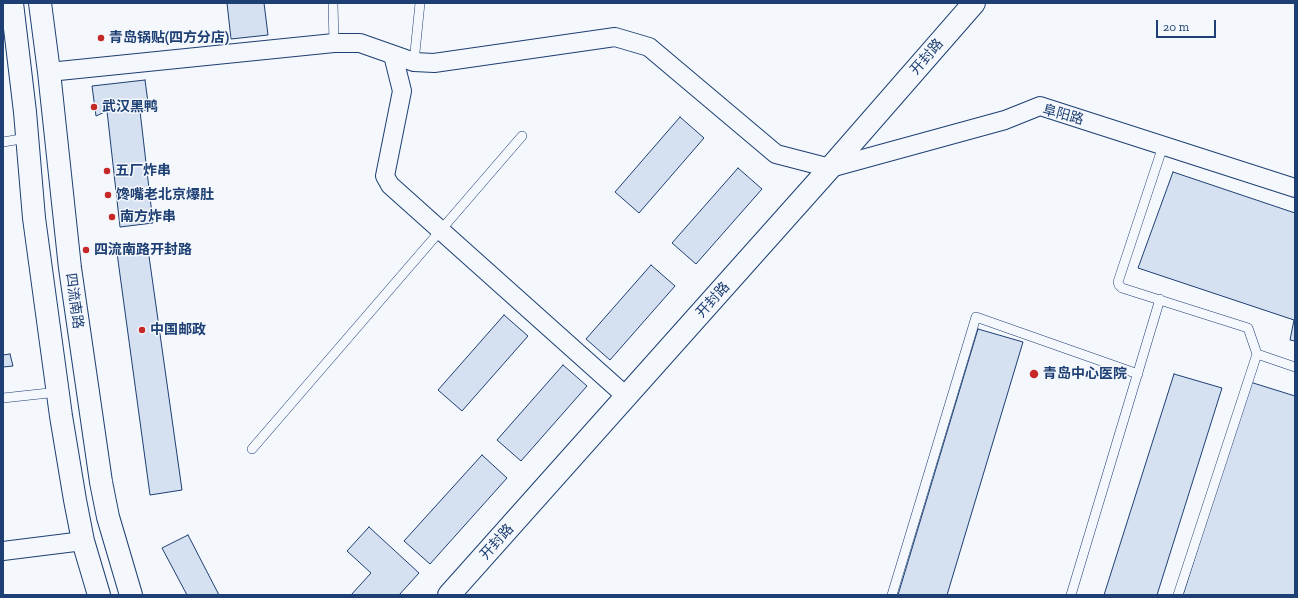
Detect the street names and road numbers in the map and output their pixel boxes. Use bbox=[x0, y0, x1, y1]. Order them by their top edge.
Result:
street label: 开封路 bbox=[907, 36, 947, 78]
street label: 阜阳路 bbox=[1041, 101, 1085, 129]
street label: 四流南路 bbox=[62, 272, 86, 330]
street label: 开封路 bbox=[693, 279, 733, 321]
street label: 开封路 bbox=[477, 521, 517, 563]

